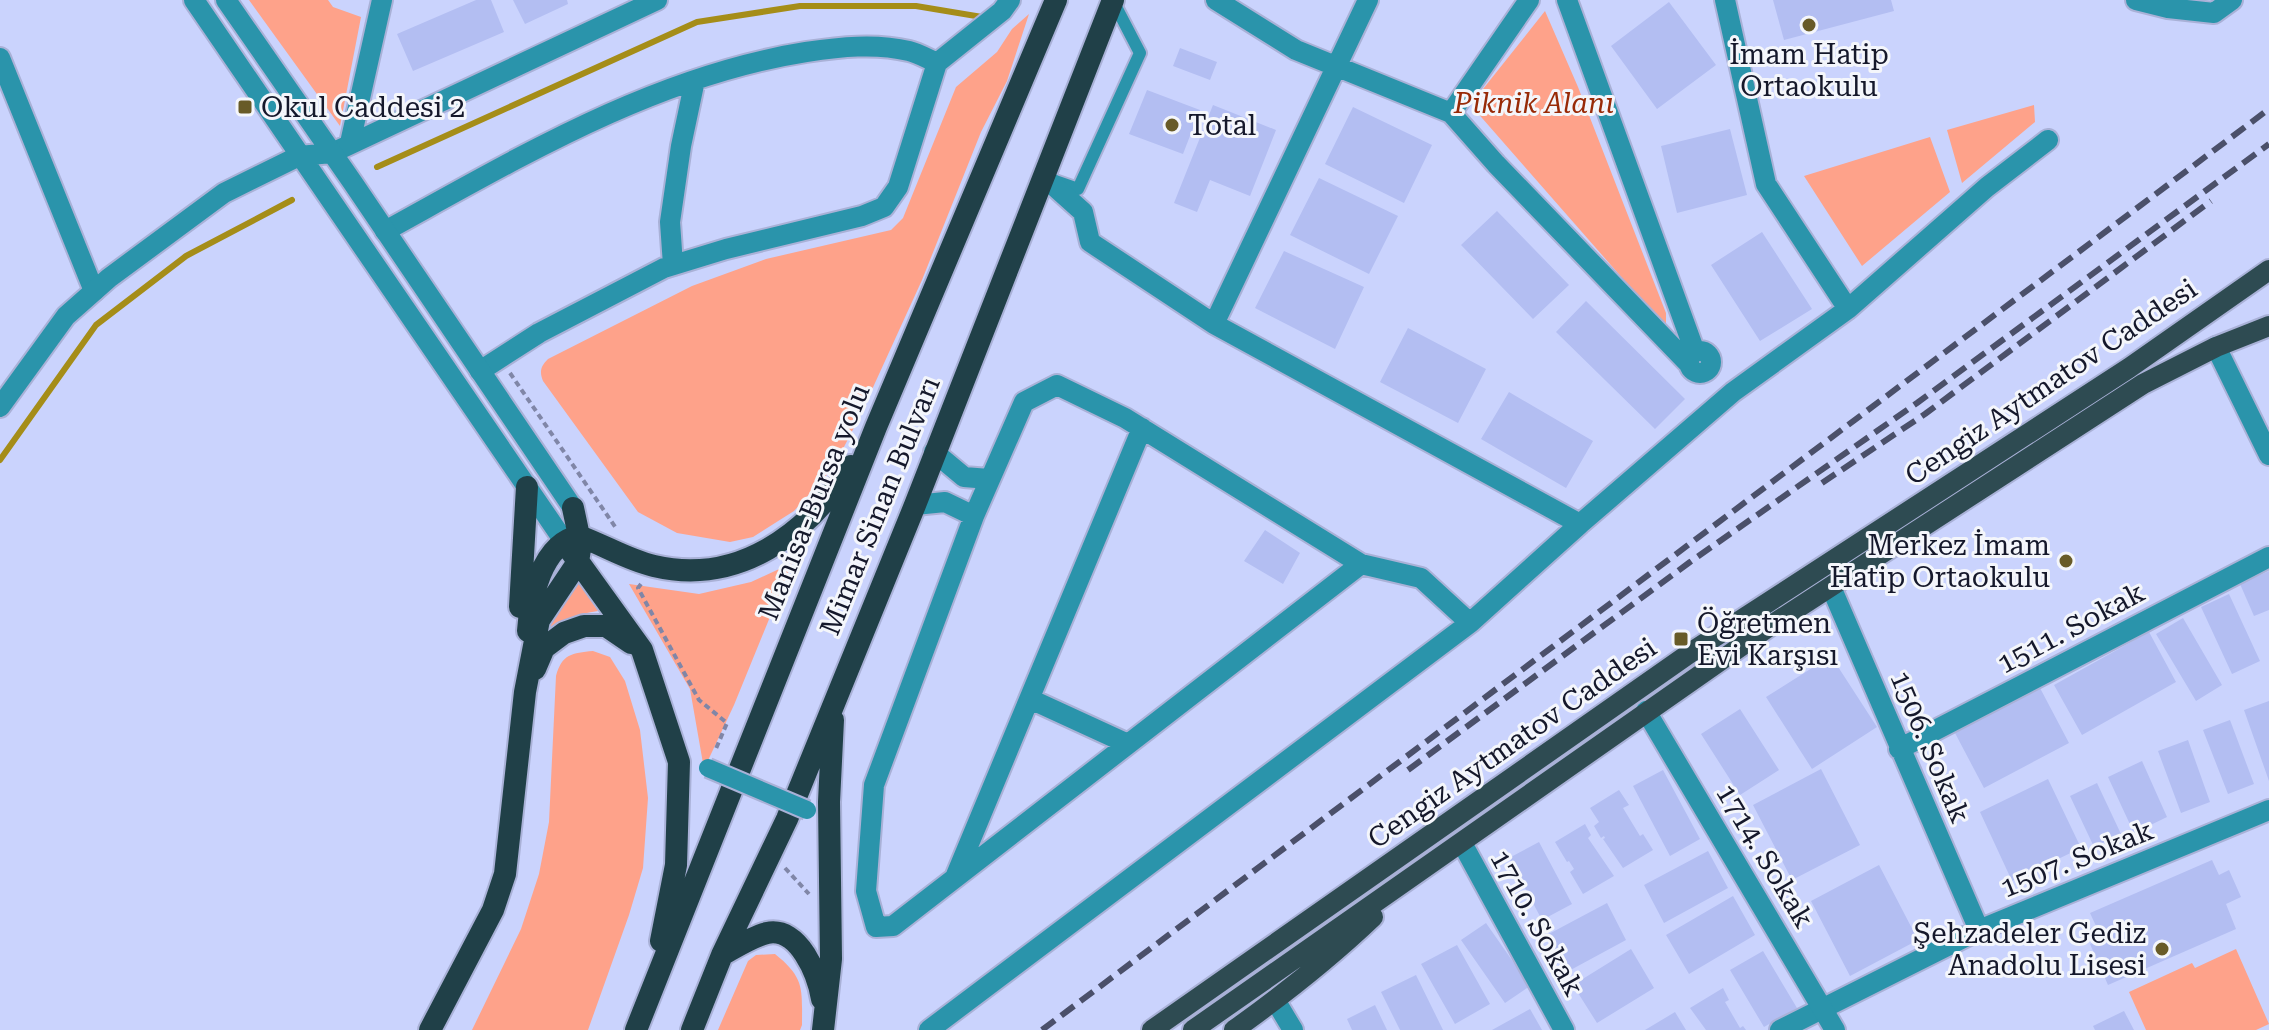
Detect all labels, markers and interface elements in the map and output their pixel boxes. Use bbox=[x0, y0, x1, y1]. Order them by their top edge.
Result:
marker: İmam Hatip Ortaokulu bbox=[1800, 16, 1818, 34]
place label: İmam Hatip Ortaokulu bbox=[1729, 38, 1889, 103]
park label: Piknik Alanı bbox=[1453, 87, 1614, 120]
place label: Okul Caddesi 2 bbox=[261, 91, 465, 124]
marker: Okul Caddesi 2 bbox=[236, 98, 254, 116]
place label: Total bbox=[1188, 109, 1257, 142]
marker: Total bbox=[1163, 116, 1181, 134]
street label: Cengiz Aytmatov Caddesi bbox=[1899, 272, 2203, 492]
street label: Mimar Sinan Bulvarı bbox=[813, 372, 947, 640]
street label: Manisa-Bursa yolu bbox=[752, 379, 876, 625]
place label: Merkez İmam Hatip Ortaokulu bbox=[1830, 529, 2050, 594]
marker: Merkez İmam Hatip Ortaokulu bbox=[2057, 552, 2075, 570]
street label: 1511. Sokak bbox=[1992, 575, 2150, 681]
place label: Öğretmen Evi Karşısı bbox=[1697, 606, 1838, 672]
marker: Öğretmen Evi Karşısı bbox=[1672, 630, 1690, 648]
street label: Cengiz Aytmatov Caddesi bbox=[1362, 631, 1663, 855]
street label: 1506. Sokak bbox=[1883, 666, 1977, 828]
street label: 1714. Sokak bbox=[1709, 778, 1821, 934]
street label: 1507. Sokak bbox=[1996, 813, 2158, 905]
street label: 1710. Sokak bbox=[1483, 844, 1591, 1002]
place label: Şehzadeler Gediz Anadolu Lisesi bbox=[1913, 917, 2146, 982]
marker: Şehzadeler Gediz Anadolu Lisesi bbox=[2153, 940, 2171, 958]

